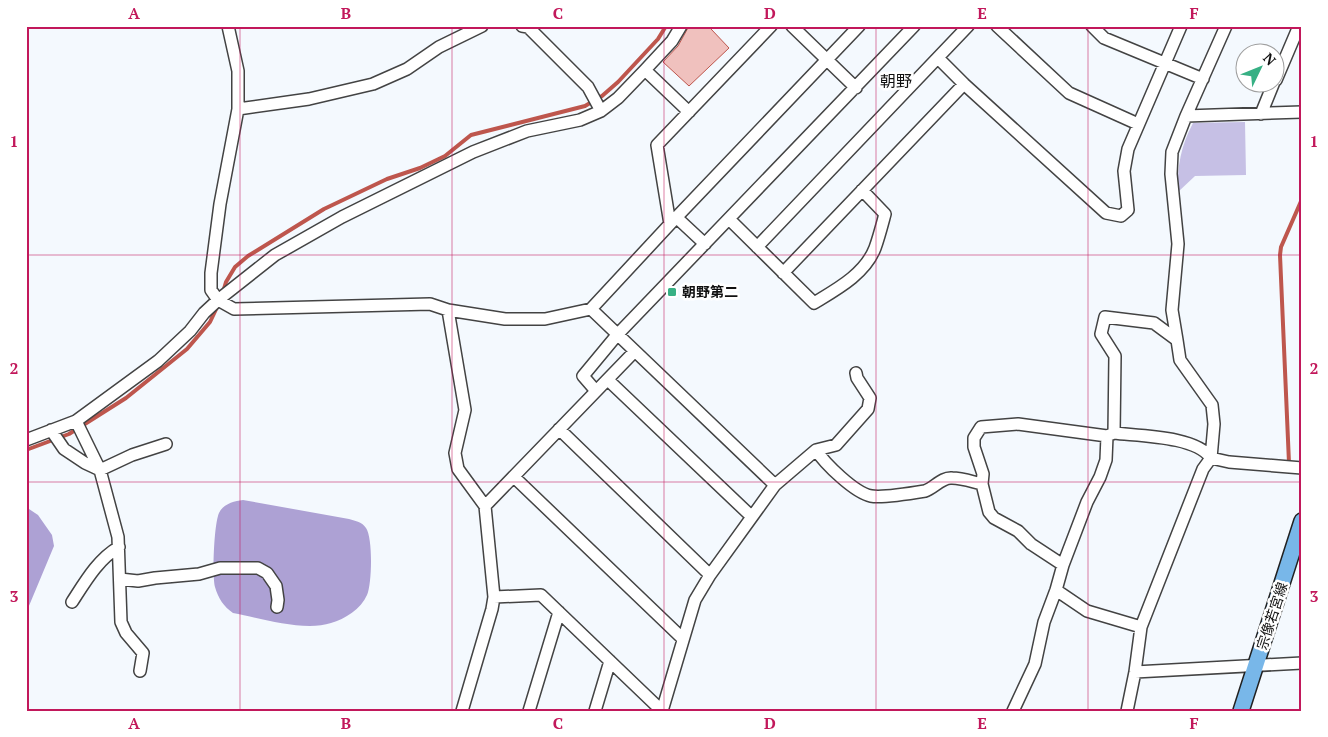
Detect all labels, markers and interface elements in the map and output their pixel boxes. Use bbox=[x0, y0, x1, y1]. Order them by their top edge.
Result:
text: A bbox=[128, 2, 140, 24]
text: B bbox=[341, 2, 351, 24]
text: C bbox=[553, 2, 563, 24]
text: D bbox=[764, 2, 776, 24]
text: E bbox=[977, 2, 987, 24]
text: F bbox=[1189, 2, 1199, 24]
north arrow bbox=[1236, 42, 1286, 92]
text: N bbox=[1259, 48, 1281, 69]
district label: 朝野 bbox=[880, 70, 912, 92]
text: 1 bbox=[9, 130, 19, 152]
text: 1 bbox=[1309, 130, 1319, 152]
place label: 朝野第二 bbox=[682, 282, 738, 301]
marker: 朝野第二 bbox=[666, 286, 678, 298]
text: 2 bbox=[9, 357, 19, 379]
text: 2 bbox=[1309, 357, 1319, 379]
street label: 宗像若宮線 bbox=[1252, 580, 1291, 652]
text: 3 bbox=[9, 585, 19, 607]
text: 3 bbox=[1309, 585, 1319, 607]
text: A bbox=[128, 712, 140, 734]
text: B bbox=[341, 712, 351, 734]
text: C bbox=[553, 712, 563, 734]
text: D bbox=[764, 712, 776, 734]
text: E bbox=[977, 712, 987, 734]
text: F bbox=[1189, 712, 1199, 734]

